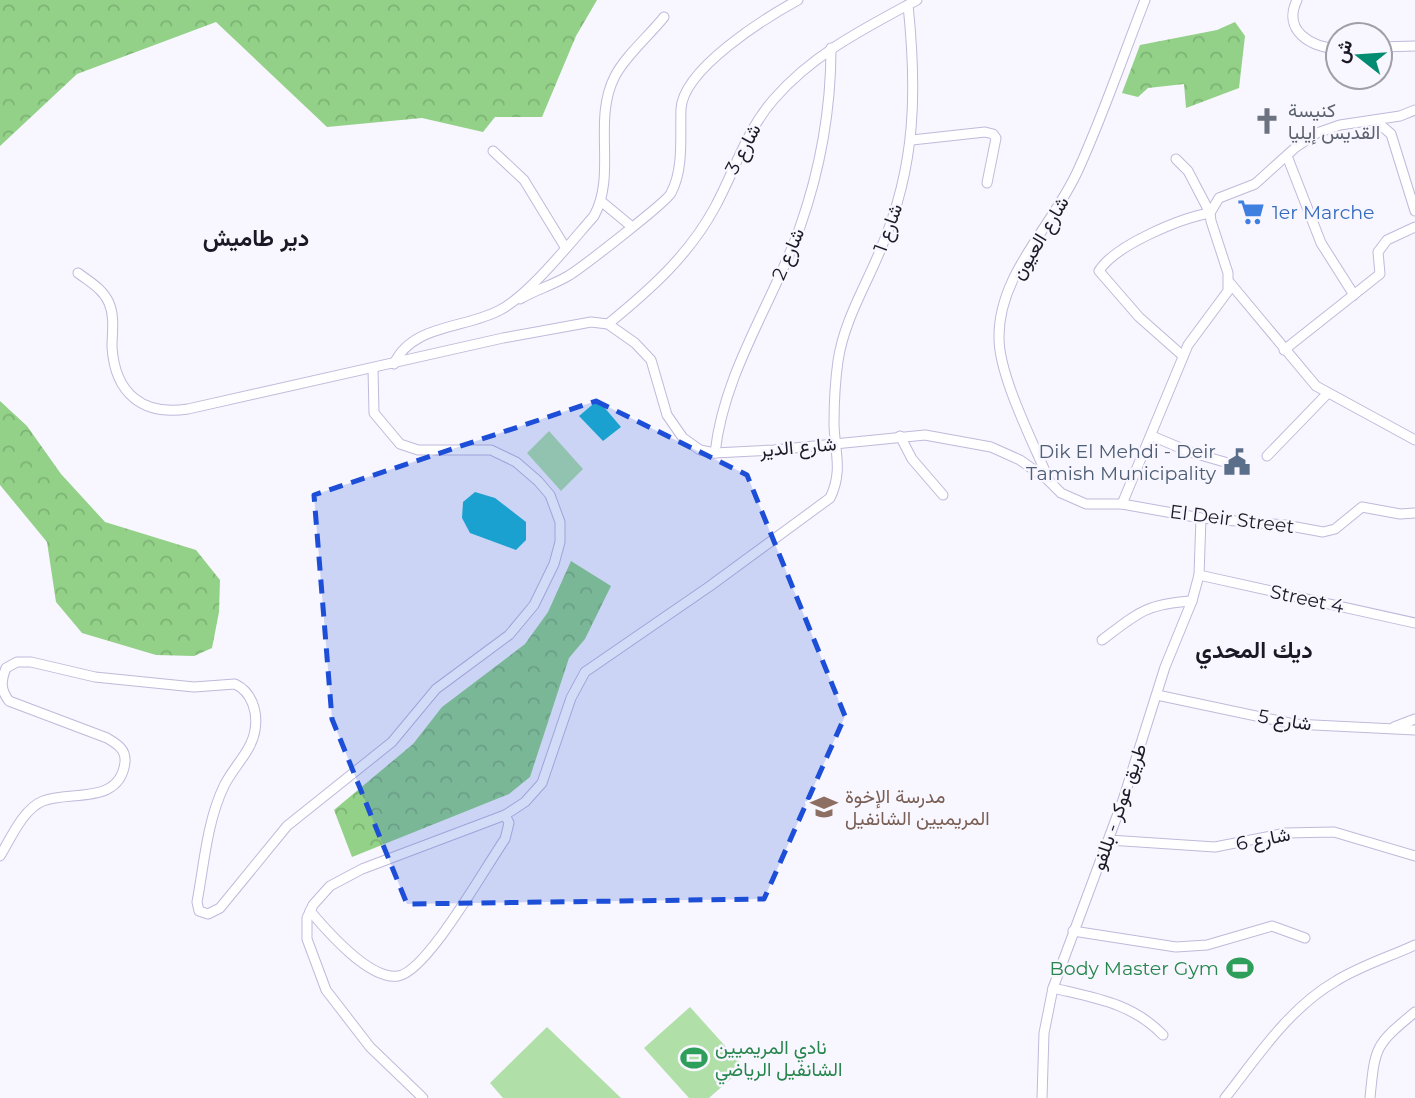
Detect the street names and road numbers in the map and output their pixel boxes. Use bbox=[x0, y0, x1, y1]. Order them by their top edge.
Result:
street label: شارع 3 bbox=[720, 120, 767, 179]
street label: شارع العيون bbox=[1006, 192, 1075, 284]
street label: شارع 1 bbox=[869, 201, 908, 256]
street label: شارع 2 bbox=[767, 225, 810, 284]
street label: شارع الدير bbox=[758, 432, 837, 463]
street label: El Deir Street bbox=[1169, 500, 1296, 538]
street label: Street 4 bbox=[1268, 580, 1346, 618]
street label: شارع 5 bbox=[1256, 704, 1313, 737]
street label: طريق عوكر - بللفو bbox=[1087, 741, 1151, 873]
street label: شارع 6 bbox=[1234, 822, 1292, 856]

